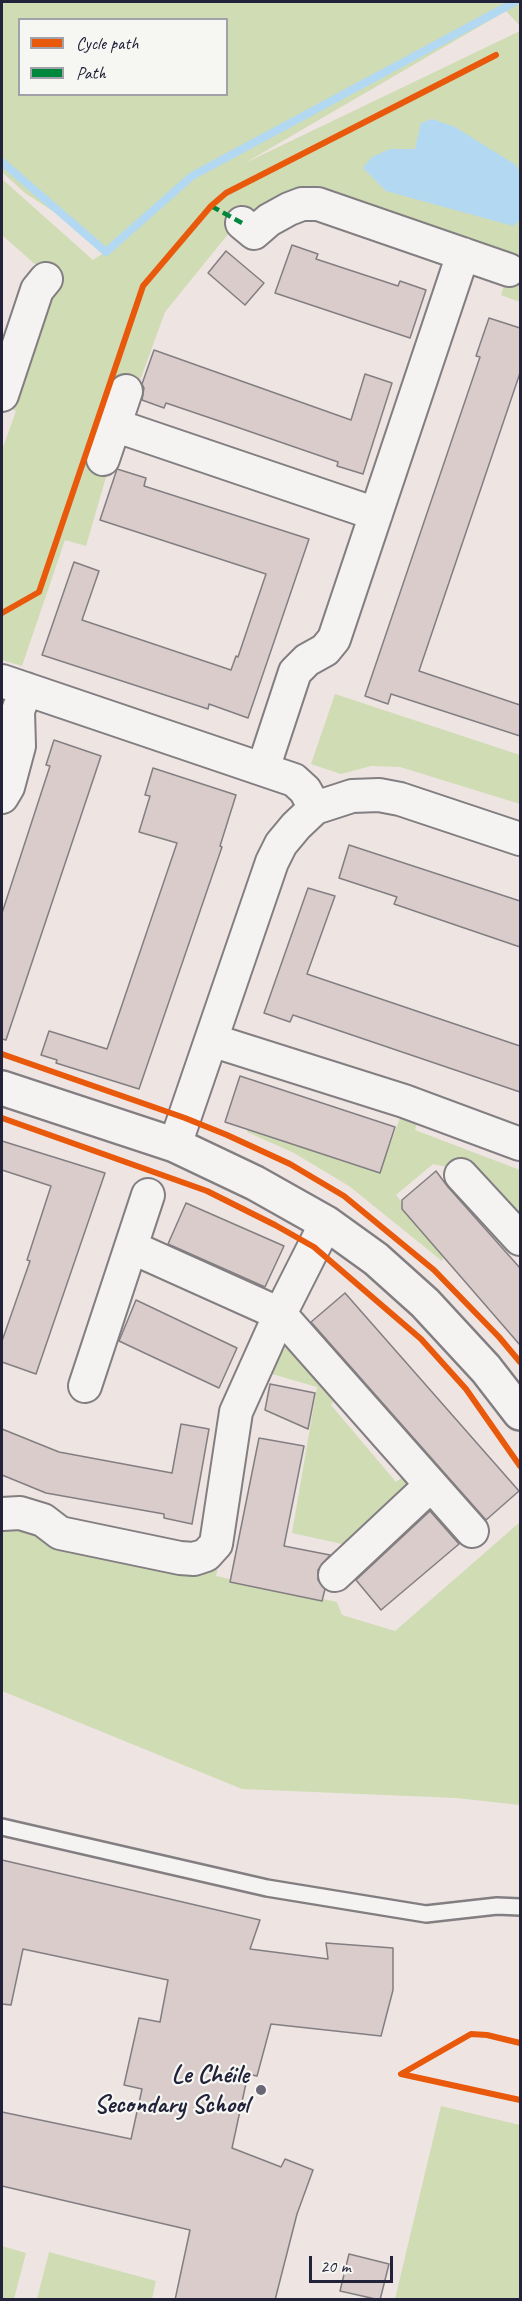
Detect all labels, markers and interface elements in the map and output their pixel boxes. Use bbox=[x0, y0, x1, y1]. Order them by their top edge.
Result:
legend bbox=[18, 18, 228, 96]
text: Cycle path bbox=[76, 32, 138, 54]
text: Path bbox=[76, 62, 106, 84]
place label: Le Chéile Secondary School bbox=[94, 2059, 249, 2120]
marker: Le Chéile Secondary School bbox=[254, 2083, 268, 2097]
scale bar bbox=[312, 2244, 396, 2282]
text: 20 m bbox=[320, 2255, 351, 2277]

